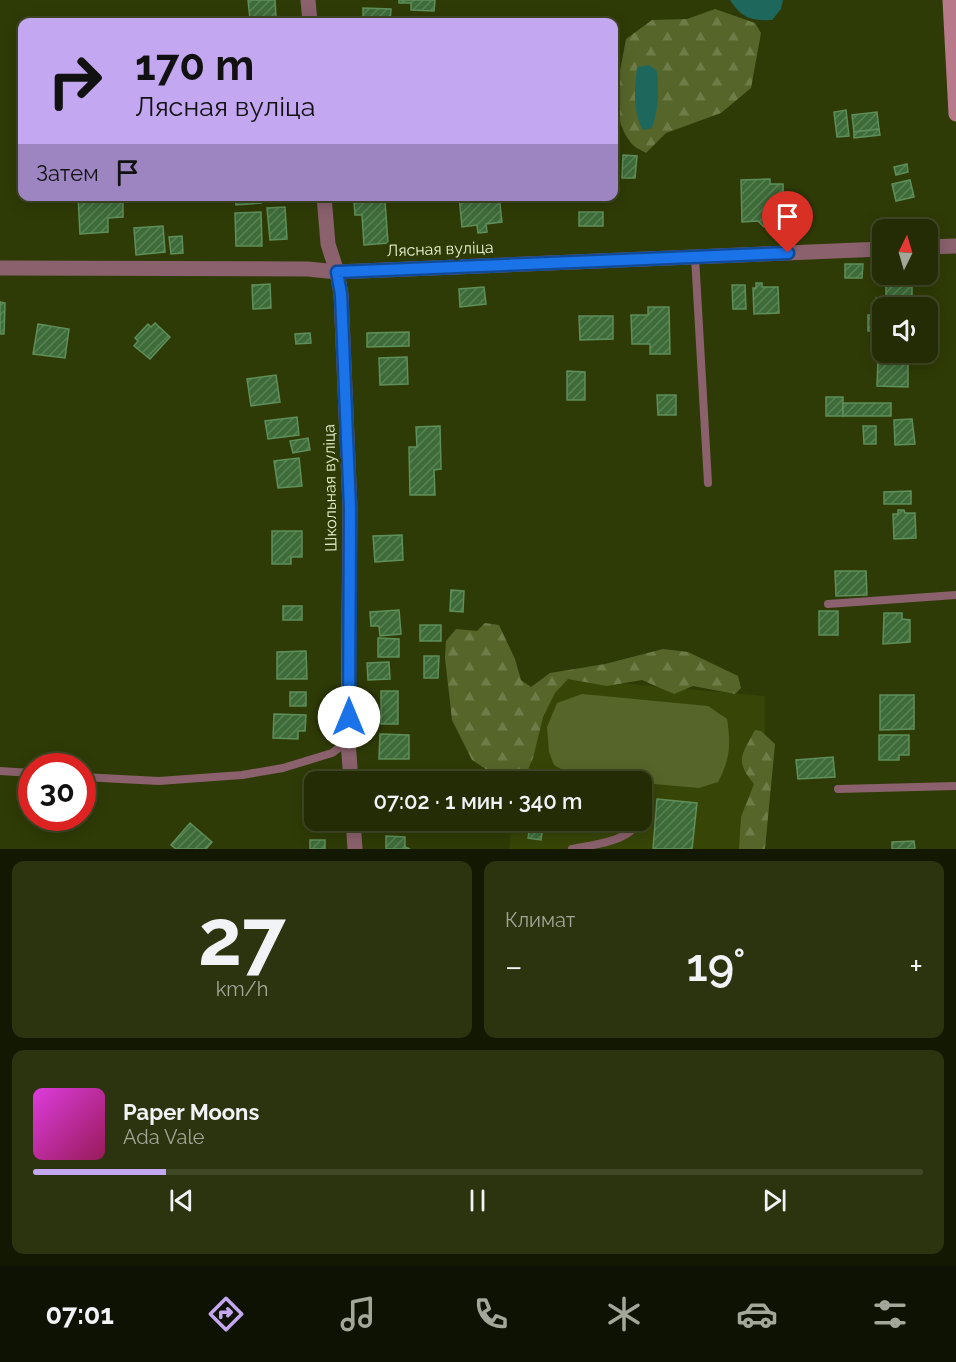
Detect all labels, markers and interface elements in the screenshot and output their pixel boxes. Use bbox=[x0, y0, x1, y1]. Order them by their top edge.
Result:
text: 170 m bbox=[135, 41, 254, 90]
icon: right bbox=[36, 42, 114, 120]
text: Лясная вуліца bbox=[135, 91, 315, 122]
icon: arrive bbox=[111, 156, 144, 189]
text: Затем bbox=[36, 160, 99, 186]
pin bbox=[762, 191, 813, 253]
icon: arrive bbox=[771, 200, 804, 233]
north arrow bbox=[872, 219, 938, 285]
map controls bbox=[872, 219, 938, 363]
street label: Лясная вуліца bbox=[386, 238, 494, 260]
button: sound bbox=[872, 297, 938, 363]
street label: Школьная вуліца bbox=[319, 424, 341, 552]
position arrow bbox=[317, 685, 381, 749]
speed limit sign: 30 bbox=[18, 753, 96, 831]
text: 07:02 · 1 мин · 340 m bbox=[373, 788, 583, 814]
text: 27 bbox=[198, 892, 286, 983]
text: Климат bbox=[505, 908, 575, 932]
text: 19° bbox=[687, 939, 745, 992]
text: − bbox=[505, 947, 523, 986]
text: + bbox=[909, 947, 923, 986]
text: km/h bbox=[216, 977, 268, 1001]
text: Paper Moons bbox=[123, 1099, 259, 1125]
text: Ada Vale bbox=[123, 1125, 205, 1149]
icon: previous bbox=[165, 1184, 198, 1217]
icon: pause bbox=[461, 1184, 494, 1217]
icon: next bbox=[758, 1184, 791, 1217]
icon: directions bbox=[205, 1293, 247, 1335]
icon: music bbox=[337, 1293, 379, 1335]
icon: phone bbox=[470, 1293, 512, 1335]
icon: climate bbox=[603, 1293, 645, 1335]
icon: car bbox=[736, 1293, 778, 1335]
icon: filters bbox=[869, 1293, 911, 1335]
text: 07:01 bbox=[45, 1299, 114, 1330]

